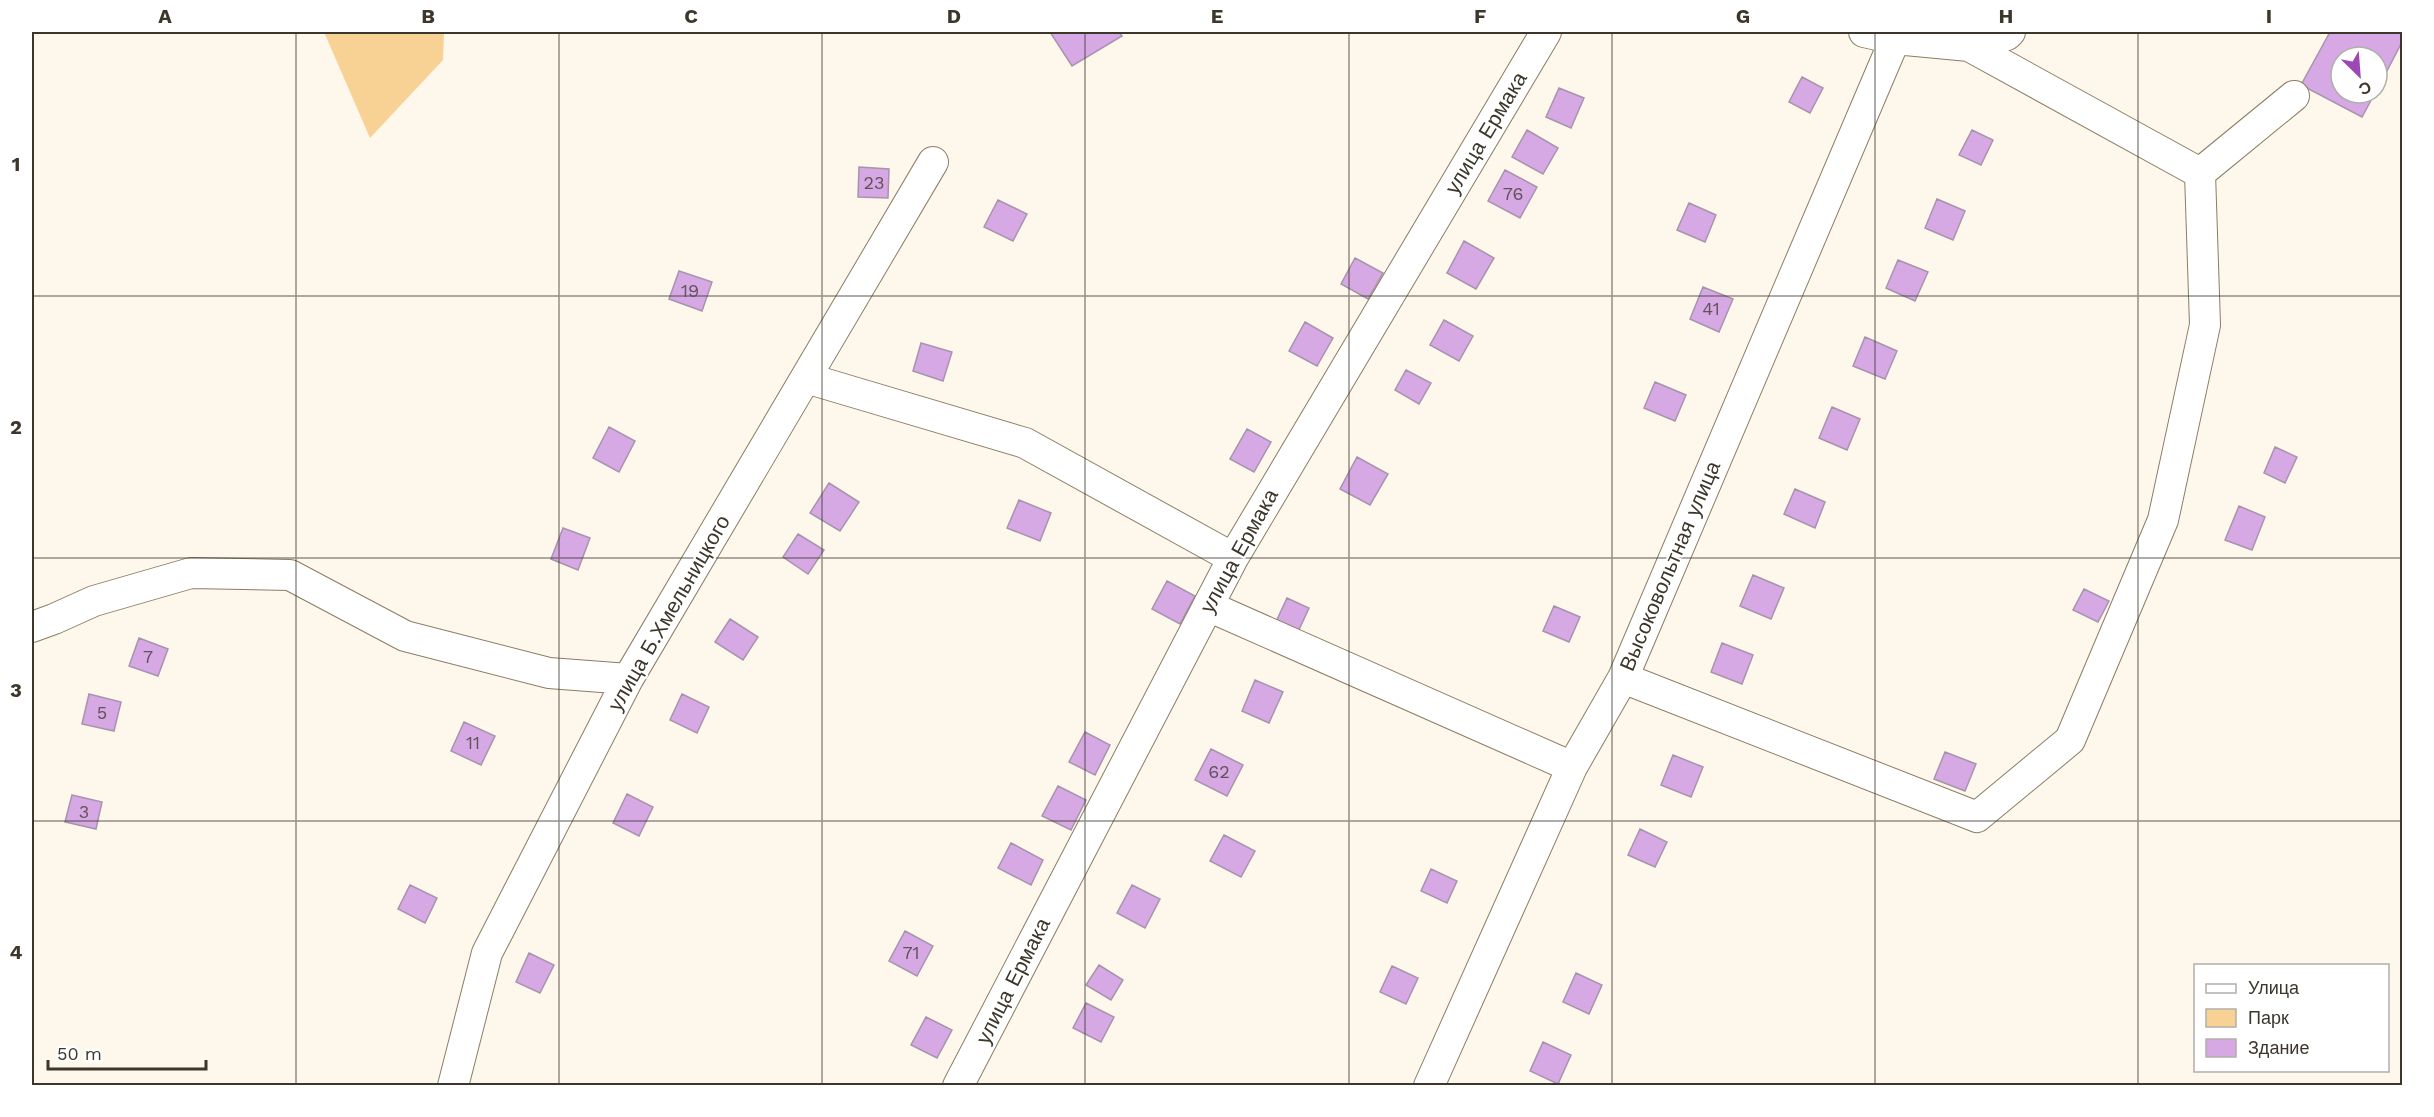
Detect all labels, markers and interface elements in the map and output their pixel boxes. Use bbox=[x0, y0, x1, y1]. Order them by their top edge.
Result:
text: A bbox=[158, 4, 172, 28]
text: B bbox=[421, 4, 435, 28]
text: C bbox=[684, 4, 698, 28]
text: D bbox=[947, 4, 961, 28]
text: E bbox=[1211, 4, 1223, 28]
text: F bbox=[1474, 4, 1486, 28]
text: G bbox=[1736, 4, 1750, 28]
text: H bbox=[1999, 4, 2013, 28]
text: I bbox=[2266, 4, 2272, 28]
north arrow bbox=[2329, 45, 2389, 105]
street label: улица Ермака bbox=[1439, 67, 1532, 198]
text: С bbox=[2355, 77, 2374, 99]
text: 1 bbox=[12, 152, 20, 176]
house number: 23 bbox=[864, 172, 885, 193]
house number: 76 bbox=[1503, 183, 1523, 204]
house number: 19 bbox=[681, 280, 699, 301]
house number: 41 bbox=[1702, 298, 1720, 319]
text: 2 bbox=[10, 415, 22, 439]
street label: Высоковольтная улица bbox=[1614, 457, 1725, 674]
street label: улица Ермака bbox=[1194, 484, 1283, 617]
street label: улица Б.Хмельницкого bbox=[602, 510, 735, 715]
house number: 7 bbox=[143, 646, 153, 667]
text: 3 bbox=[10, 678, 22, 702]
house number: 5 bbox=[97, 702, 107, 723]
house number: 11 bbox=[466, 732, 480, 753]
house number: 62 bbox=[1208, 761, 1230, 782]
house number: 3 bbox=[79, 801, 89, 822]
street label: улица Ермака bbox=[970, 913, 1055, 1048]
text: 4 bbox=[10, 940, 23, 964]
house number: 71 bbox=[902, 942, 920, 963]
legend bbox=[2194, 964, 2389, 1072]
text: Улица bbox=[2248, 977, 2300, 998]
text: Парк bbox=[2248, 1007, 2289, 1028]
scale bar bbox=[48, 1033, 206, 1071]
text: Здание bbox=[2248, 1037, 2309, 1058]
text: 50 m bbox=[57, 1043, 102, 1064]

